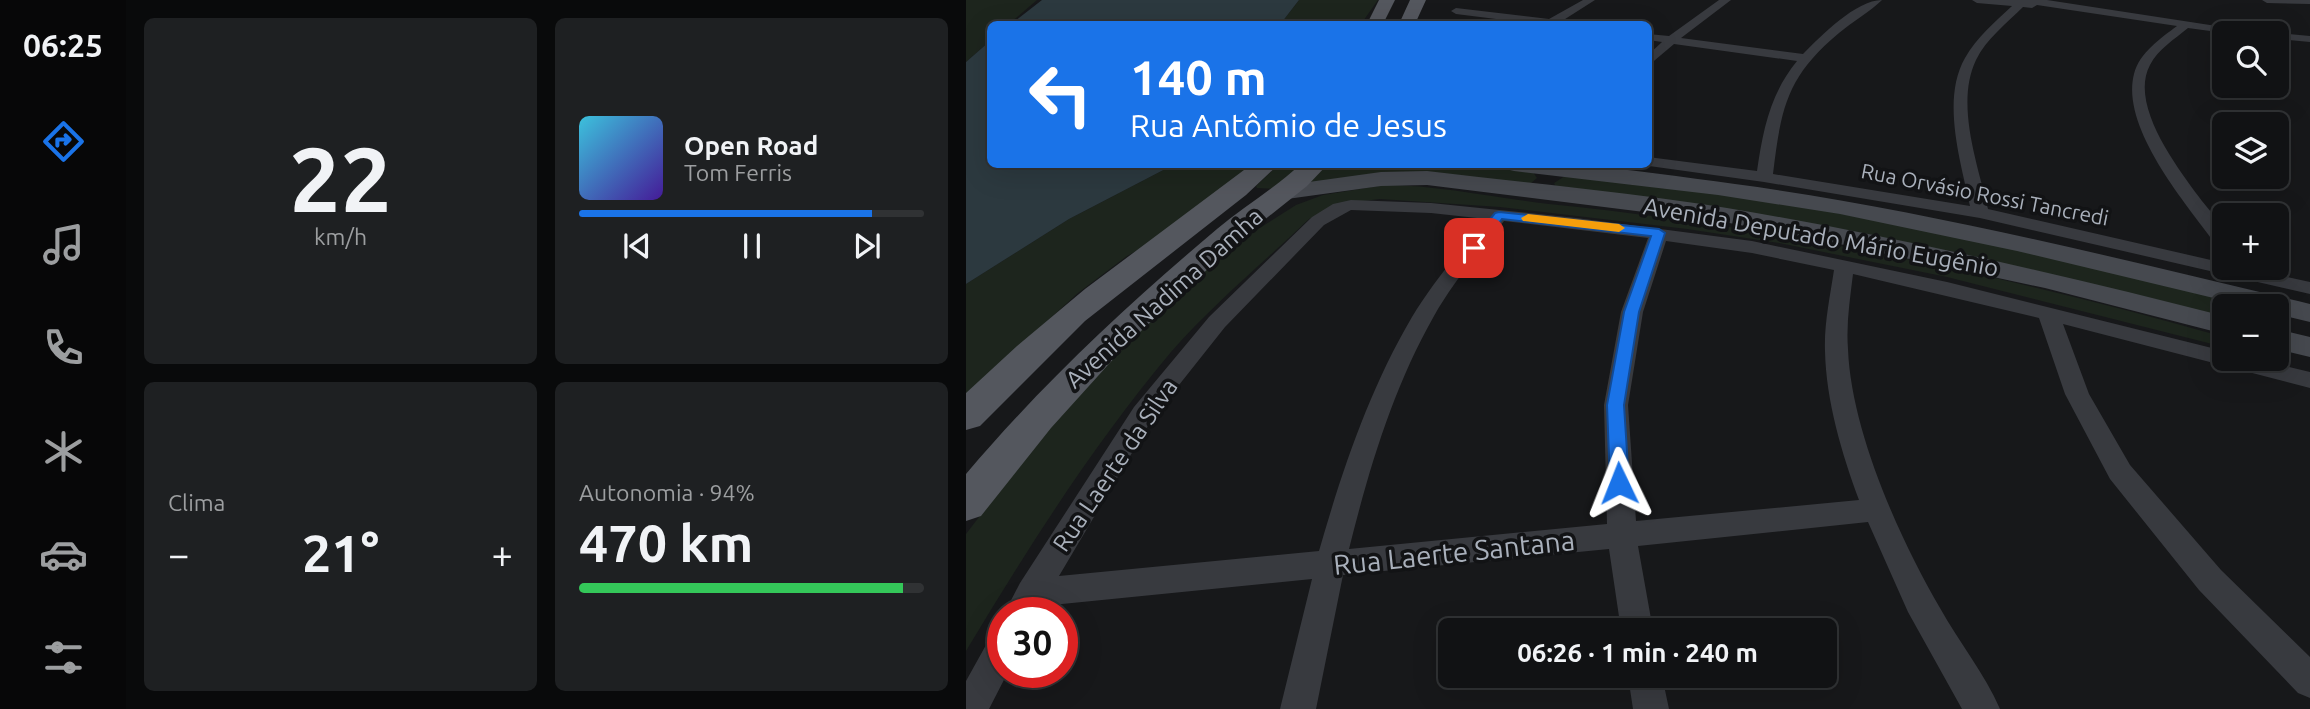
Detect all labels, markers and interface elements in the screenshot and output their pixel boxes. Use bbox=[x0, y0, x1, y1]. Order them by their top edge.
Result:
map controls bbox=[2212, 21, 2289, 371]
button: search bbox=[2212, 21, 2289, 98]
text: 06:25 bbox=[23, 27, 103, 63]
icon: left bbox=[1015, 49, 1106, 140]
text: 140 m bbox=[1130, 49, 1267, 104]
text: Rua Antômio de Jesus bbox=[1130, 107, 1447, 143]
button: layers bbox=[2212, 112, 2289, 189]
icon: directions bbox=[39, 117, 88, 166]
text: 22 bbox=[289, 127, 392, 229]
text: Open Road bbox=[684, 131, 818, 160]
street label: Rua Orvásio Rossi Tancredi bbox=[1859, 158, 2111, 230]
text: Tom Ferris bbox=[684, 160, 792, 185]
street label: Avenida Deputado Mário Eugênio bbox=[1641, 192, 2001, 282]
street label: Avenida Nadima Damha bbox=[1060, 202, 1268, 394]
button: + bbox=[2212, 203, 2289, 280]
pin bbox=[1444, 218, 1504, 278]
icon: music bbox=[39, 220, 88, 269]
text: km/h bbox=[314, 224, 367, 249]
icon: previous bbox=[618, 227, 656, 265]
icon: pause bbox=[733, 227, 771, 265]
icon: next bbox=[848, 227, 886, 265]
icon: arrive bbox=[1455, 229, 1493, 267]
button: − bbox=[2212, 294, 2289, 371]
icon: phone bbox=[39, 323, 88, 372]
street label: Rua Laerte da Silva bbox=[1047, 374, 1183, 556]
icon: climate bbox=[39, 427, 88, 476]
position arrow bbox=[1582, 446, 1656, 520]
text: Autonomia · 94% bbox=[579, 480, 755, 505]
text: Clima bbox=[168, 490, 225, 515]
text: 470 km bbox=[579, 514, 753, 572]
text: 21° bbox=[302, 524, 379, 582]
street label: Rua Laerte Santana bbox=[1332, 524, 1576, 580]
icon: car bbox=[39, 530, 88, 579]
text: − bbox=[168, 533, 189, 575]
text: + bbox=[492, 533, 513, 575]
speed limit sign: 30 bbox=[987, 597, 1078, 688]
icon: filters bbox=[39, 633, 88, 682]
text: 06:26 · 1 min · 240 m bbox=[1517, 638, 1758, 667]

